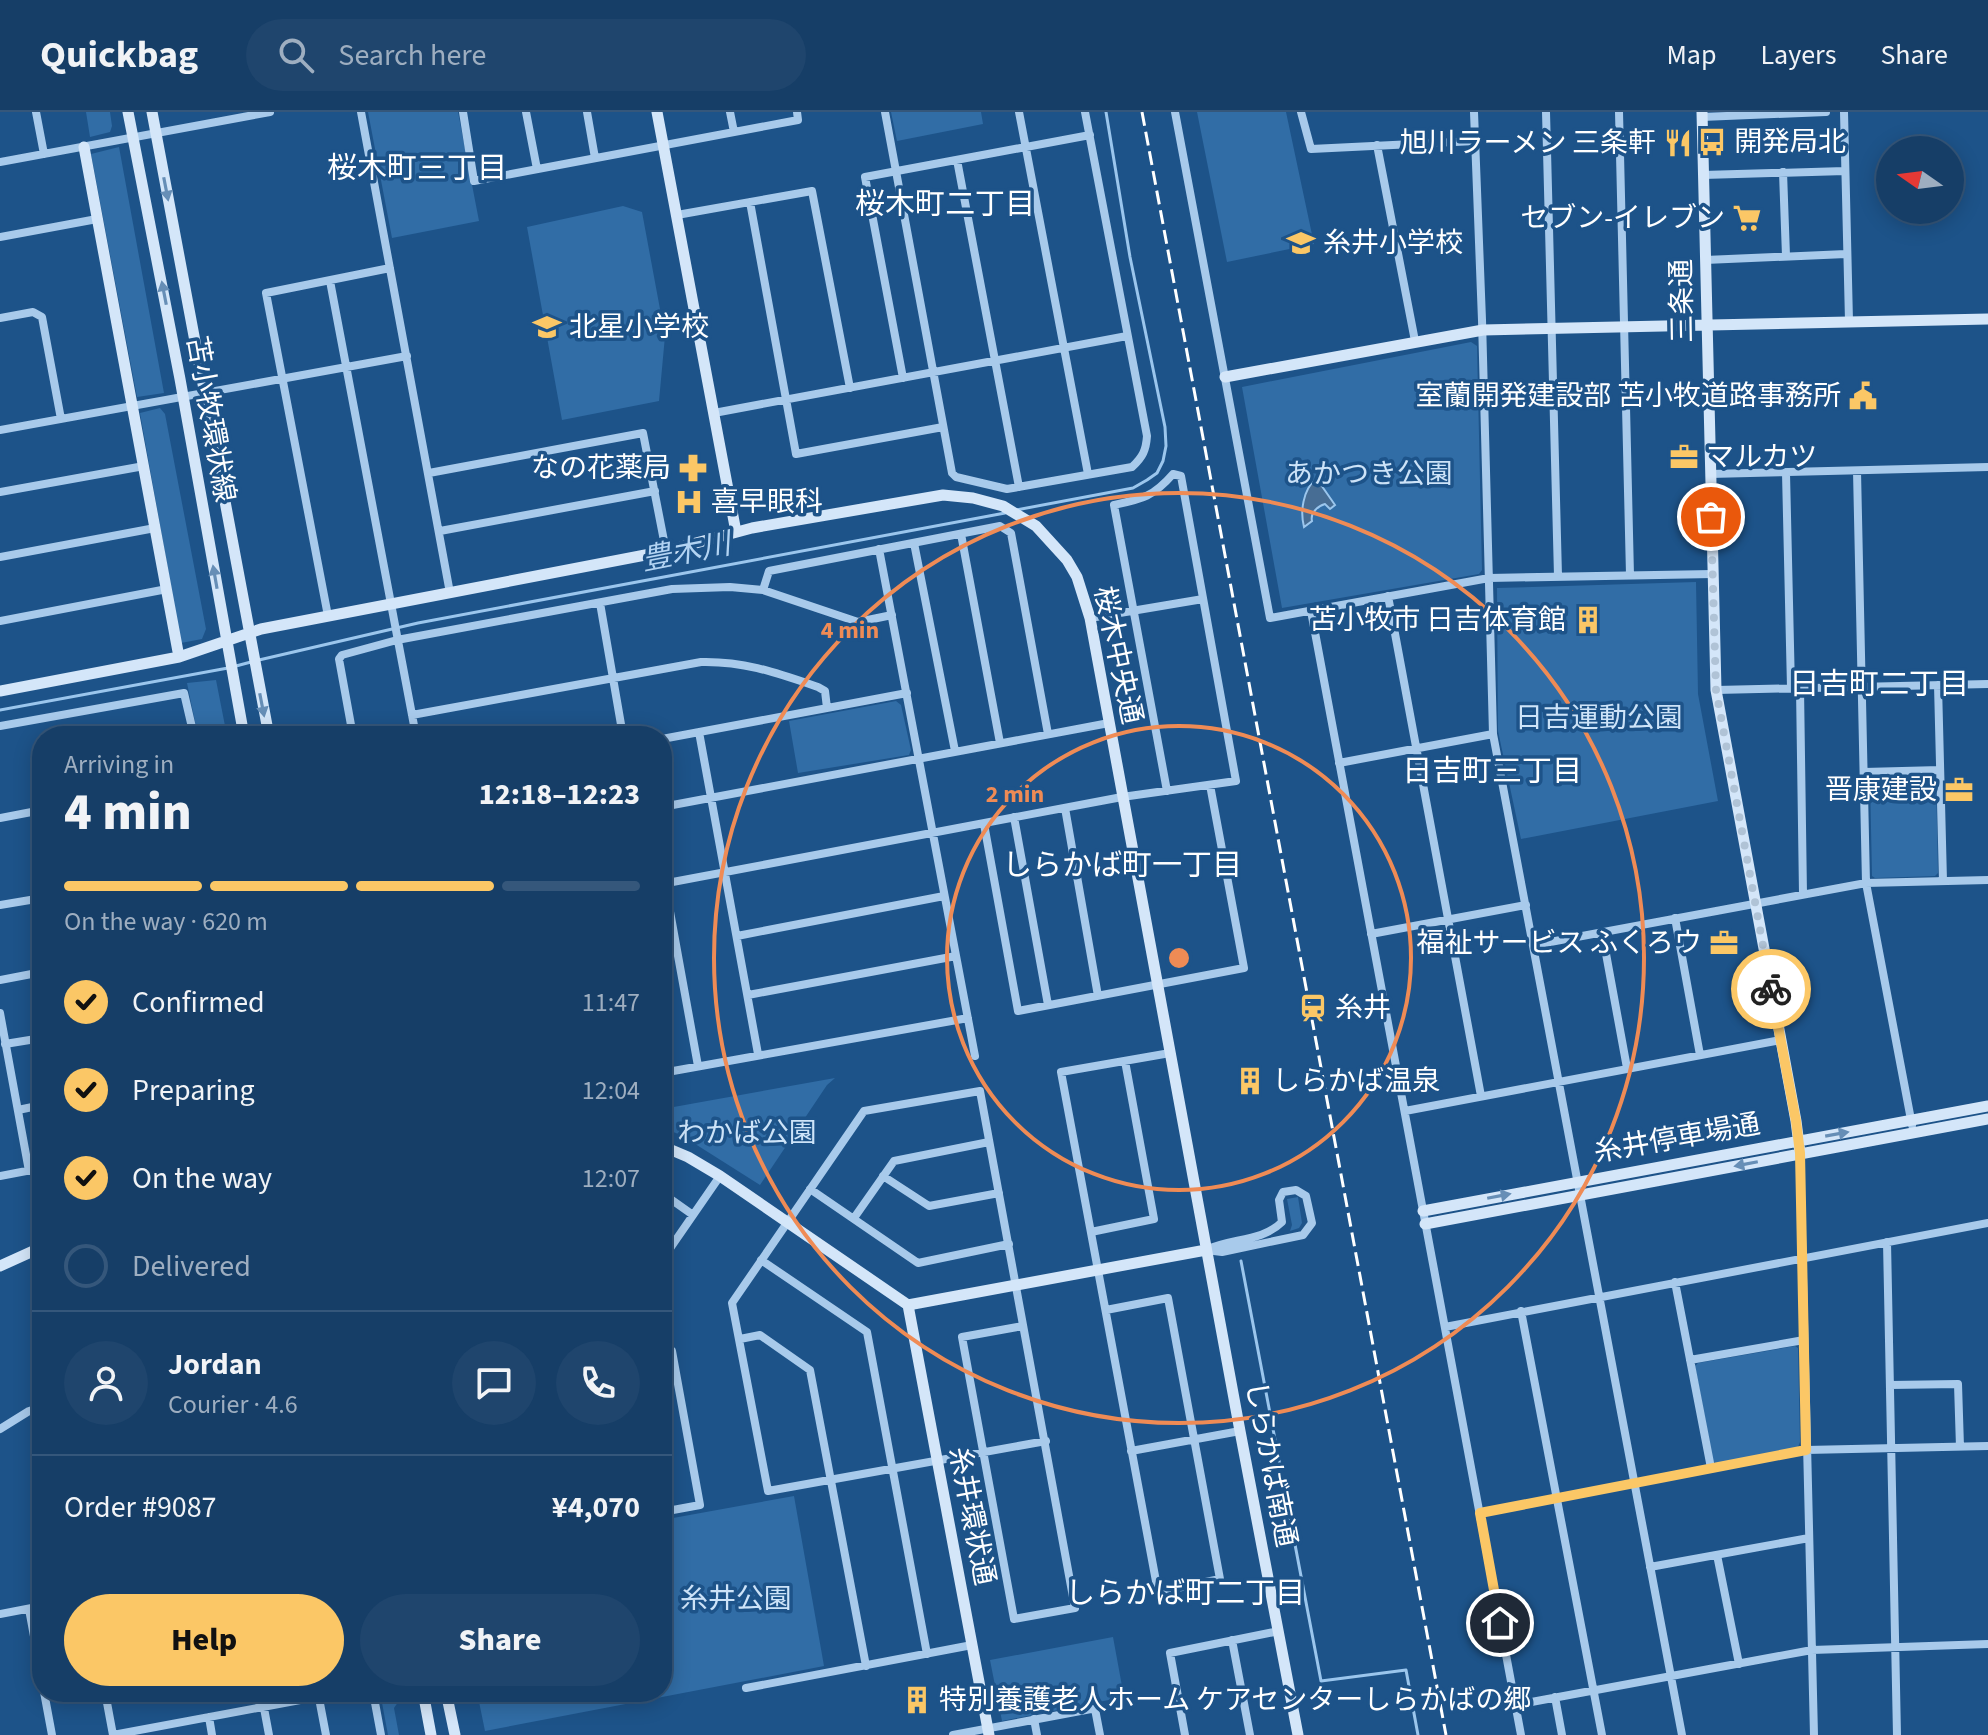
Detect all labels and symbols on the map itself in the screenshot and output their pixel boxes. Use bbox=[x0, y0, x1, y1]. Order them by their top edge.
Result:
place label: 開発局北 bbox=[1734, 122, 1846, 162]
place label: 旭川ラーメン 三条軒 bbox=[1400, 123, 1656, 163]
bus stop icon: 開発局北 bbox=[1697, 127, 1727, 157]
restaurant icon: 旭川ラーメン 三条軒 bbox=[1663, 128, 1693, 158]
north arrow bbox=[1876, 136, 1964, 224]
district label: 桜木町三丁目 bbox=[327, 147, 507, 190]
one-way arrow bbox=[160, 176, 173, 201]
district label: 桜木町二丁目 bbox=[855, 183, 1035, 226]
place label: セブン-イレブン bbox=[1520, 198, 1725, 238]
supermarket icon: セブン-イレブン bbox=[1732, 203, 1762, 233]
place label: 糸井小学校 bbox=[1323, 223, 1463, 263]
school or university icon: 糸井小学校 bbox=[1286, 228, 1316, 258]
street label: 三条通 bbox=[1661, 259, 1703, 343]
one-way arrow bbox=[157, 281, 169, 306]
place label: 北星小学校 bbox=[569, 307, 709, 347]
school or university icon: 北星小学校 bbox=[532, 312, 562, 342]
street label: 苫小牧環状線 bbox=[177, 333, 245, 505]
place label: 室蘭開発建設部 苫小牧道路事務所 bbox=[1415, 376, 1841, 416]
public building icon: 室蘭開発建設部 苫小牧道路事務所 bbox=[1848, 381, 1878, 411]
place label: マルカツ bbox=[1706, 437, 1817, 477]
office icon: マルカツ bbox=[1669, 442, 1699, 472]
place label: なの花薬局 bbox=[531, 448, 671, 488]
pharmacy icon: なの花薬局 bbox=[678, 453, 708, 483]
park label: あかつき公園 bbox=[1285, 454, 1453, 494]
place label: 喜早眼科 bbox=[711, 482, 823, 522]
pin bbox=[1677, 483, 1745, 551]
hospital icon: 喜早眼科 bbox=[674, 487, 704, 517]
water label: 豊木川 bbox=[638, 522, 737, 582]
one-way arrow bbox=[208, 564, 220, 589]
street label: 桜木中央通 bbox=[1084, 582, 1152, 728]
place label: 苫小牧市 日吉体育館 bbox=[1308, 600, 1566, 640]
building icon: 苫小牧市 日吉体育館 bbox=[1573, 605, 1603, 635]
text: 4 min bbox=[821, 613, 879, 648]
district label: 日吉町二丁目 bbox=[1789, 663, 1969, 706]
one-way arrow bbox=[257, 693, 269, 718]
park label: 日吉運動公園 bbox=[1515, 698, 1683, 738]
district label: 日吉町三丁目 bbox=[1402, 750, 1582, 793]
place label: 晋康建設 bbox=[1825, 770, 1937, 810]
office icon: 晋康建設 bbox=[1944, 775, 1974, 805]
text: 2 min bbox=[986, 777, 1044, 812]
district label: しらかば町一丁目 bbox=[1002, 844, 1242, 887]
place label: 福祉サービス ふくろウ bbox=[1416, 923, 1702, 963]
office icon: 福祉サービス ふくろウ bbox=[1709, 928, 1739, 958]
centre of rings bbox=[1165, 944, 1193, 972]
courier bbox=[1731, 949, 1811, 1029]
place label: 糸井 bbox=[1335, 988, 1391, 1028]
station icon: 糸井 bbox=[1298, 993, 1328, 1023]
place label: しらかば温泉 bbox=[1272, 1061, 1440, 1101]
building icon: しらかば温泉 bbox=[1235, 1066, 1265, 1096]
street label: 糸井停車場通 bbox=[1591, 1104, 1763, 1172]
park label: わかば公園 bbox=[677, 1113, 817, 1153]
one-way arrow bbox=[1825, 1127, 1850, 1139]
one-way arrow bbox=[1733, 1158, 1758, 1170]
one-way arrow bbox=[1487, 1189, 1512, 1202]
street label: しらかば南通 bbox=[1235, 1378, 1307, 1550]
street label: 糸井環状通 bbox=[939, 1443, 1005, 1589]
district label: しらかば町二丁目 bbox=[1065, 1572, 1305, 1615]
park label: 糸井公園 bbox=[680, 1579, 792, 1619]
pin bbox=[1466, 1589, 1534, 1657]
place label: 特別養護老人ホーム ケアセンターしらかばの郷 bbox=[939, 1680, 1531, 1720]
building icon: 特別養護老人ホーム ケアセンターしらかばの郷 bbox=[902, 1685, 932, 1715]

